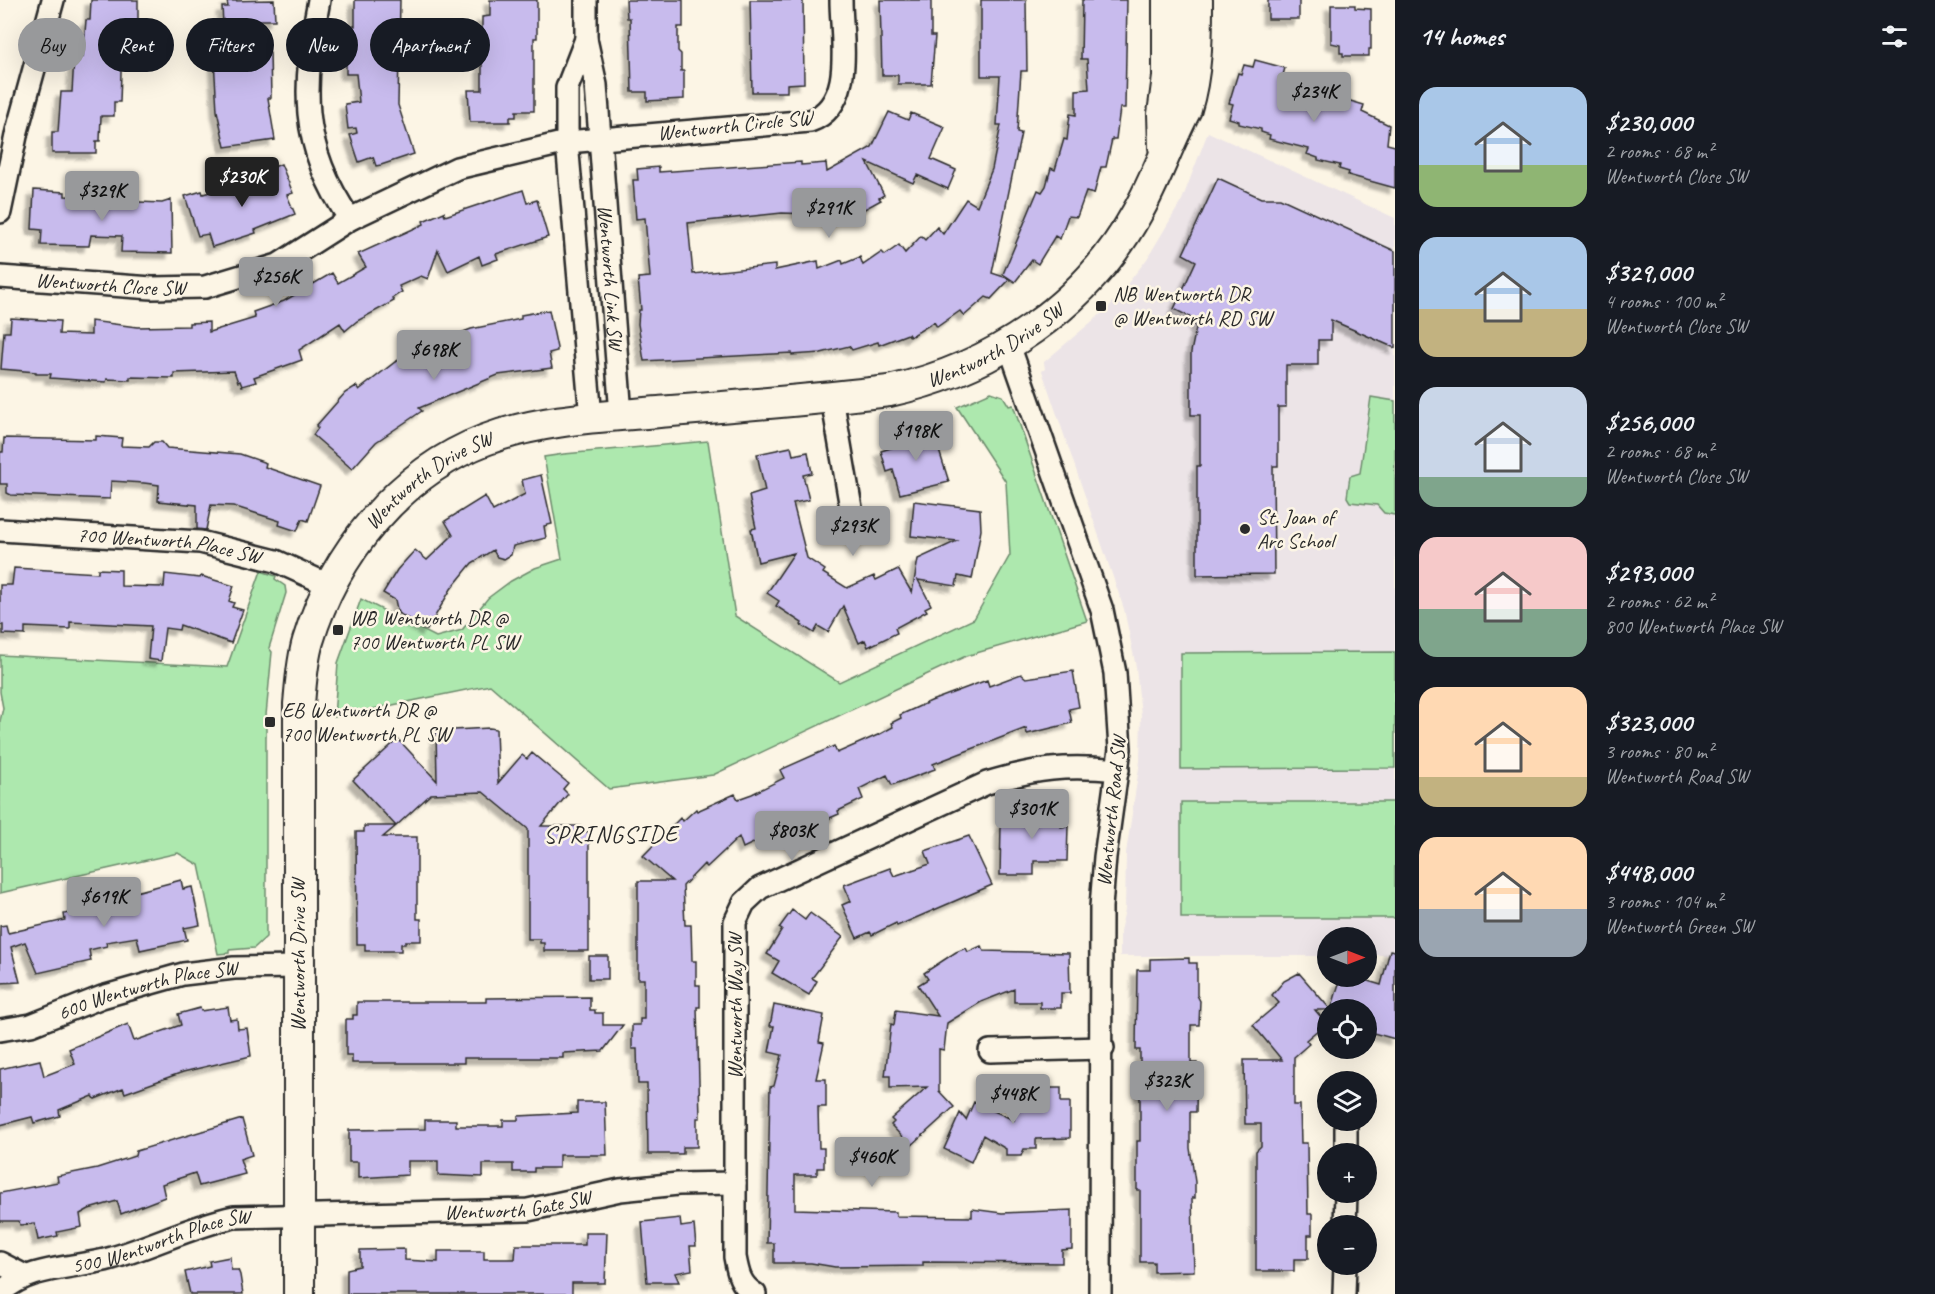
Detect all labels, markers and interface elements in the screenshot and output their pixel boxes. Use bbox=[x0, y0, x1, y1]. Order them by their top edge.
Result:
chip: Buy bbox=[18, 18, 86, 72]
chip: Rent bbox=[98, 18, 174, 72]
chip: Filters bbox=[186, 18, 274, 72]
chip: New bbox=[286, 18, 358, 72]
chip: Apartment bbox=[370, 18, 490, 72]
text: 14 homes bbox=[1419, 20, 1504, 53]
icon: filters bbox=[1878, 20, 1911, 53]
pin: $234K bbox=[1272, 72, 1356, 123]
text: $234K bbox=[1291, 79, 1337, 104]
street label: Wentworth Circle SW bbox=[656, 104, 816, 146]
text: $230,000 bbox=[1605, 106, 1692, 139]
icon: home bbox=[1467, 111, 1539, 183]
text: 2 rooms · 68 m² bbox=[1605, 139, 1713, 164]
pin: $230K bbox=[200, 157, 284, 208]
text: $230K bbox=[219, 164, 265, 189]
text: Wentworth Close SW bbox=[1605, 164, 1748, 189]
pin: $329K bbox=[60, 171, 144, 222]
text: $329K bbox=[79, 178, 125, 203]
pin: $291K bbox=[787, 188, 871, 239]
text: $291K bbox=[806, 195, 852, 220]
street label: Wentworth Link SW bbox=[592, 204, 629, 354]
text: $329,000 bbox=[1605, 256, 1692, 289]
pin: $256K bbox=[234, 257, 318, 308]
icon: home bbox=[1467, 261, 1539, 333]
text: $256K bbox=[253, 264, 299, 289]
street label: Wentworth Close SW bbox=[35, 267, 189, 301]
place label: NB Wentworth DR @ Wentworth RD SW bbox=[1113, 281, 1275, 331]
text: 4 rooms · 100 m² bbox=[1605, 289, 1722, 314]
street label: Wentworth Drive SW bbox=[923, 295, 1071, 393]
marker: NB Wentworth DR @ Wentworth RD SW bbox=[1094, 299, 1108, 313]
text: Wentworth Close SW bbox=[1605, 314, 1748, 339]
pin: $698K bbox=[392, 330, 476, 381]
text: $698K bbox=[411, 337, 457, 362]
text: $256,000 bbox=[1605, 406, 1692, 439]
pin: $198K bbox=[874, 411, 958, 462]
icon: home bbox=[1467, 411, 1539, 483]
text: $198K bbox=[893, 418, 939, 443]
street label: Wentworth Drive SW bbox=[359, 424, 499, 535]
text: 2 rooms · 68 m² bbox=[1605, 439, 1713, 464]
text: Wentworth Close SW bbox=[1605, 464, 1748, 489]
place label: St. Joan of Arc School bbox=[1257, 504, 1338, 554]
pin: $293K bbox=[811, 506, 895, 557]
text: $293K bbox=[830, 513, 876, 538]
street label: 700 Wentworth Place SW bbox=[76, 522, 266, 570]
marker: St. Joan of Arc School bbox=[1238, 522, 1252, 536]
text: $293,000 bbox=[1605, 556, 1692, 589]
icon: home bbox=[1467, 561, 1539, 633]
text: 2 rooms · 62 m² bbox=[1605, 589, 1713, 614]
place label: WB Wentworth DR @ 700 Wentworth PL SW bbox=[350, 605, 522, 655]
text: 800 Wentworth Place SW bbox=[1605, 614, 1782, 639]
marker: WB Wentworth DR @ 700 Wentworth PL SW bbox=[331, 623, 345, 637]
place label: EB Wentworth DR @ 700 Wentworth PL SW bbox=[282, 697, 454, 747]
text: $323,000 bbox=[1605, 706, 1692, 739]
icon: home bbox=[1467, 711, 1539, 783]
marker: EB Wentworth DR @ 700 Wentworth PL SW bbox=[263, 715, 277, 729]
street label: Wentworth Road SW bbox=[1090, 732, 1132, 887]
text: 3 rooms · 80 m² bbox=[1605, 739, 1713, 764]
text: Wentworth Road SW bbox=[1605, 764, 1749, 789]
pin: $301K bbox=[990, 789, 1074, 840]
text: $301K bbox=[1009, 796, 1055, 821]
pin: $803K bbox=[750, 811, 834, 862]
text: $803K bbox=[769, 818, 815, 843]
district label: SPRINGSIDE bbox=[543, 819, 680, 849]
text: $448,000 bbox=[1605, 856, 1692, 889]
icon: home bbox=[1467, 861, 1539, 933]
street label: Wentworth Drive SW bbox=[285, 876, 311, 1031]
pin: $619K bbox=[62, 877, 146, 928]
text: $619K bbox=[81, 884, 127, 909]
text: 3 rooms · 104 m² bbox=[1605, 889, 1722, 914]
text: Wentworth Green SW bbox=[1605, 914, 1754, 939]
north arrow bbox=[1317, 927, 1377, 987]
map controls bbox=[1317, 927, 1377, 1275]
street label: Wentworth Way SW bbox=[722, 930, 748, 1079]
street label: 600 Wentworth Place SW bbox=[54, 954, 242, 1026]
button: locate bbox=[1317, 999, 1377, 1059]
pin: $323K bbox=[1125, 1061, 1209, 1112]
text: $323K bbox=[1144, 1068, 1190, 1093]
button: layers bbox=[1317, 1071, 1377, 1131]
pin: $448K bbox=[971, 1074, 1055, 1125]
text: $448K bbox=[990, 1081, 1036, 1106]
pin: $460K bbox=[830, 1137, 914, 1188]
button: + bbox=[1317, 1143, 1377, 1203]
text: $460K bbox=[849, 1144, 895, 1169]
street label: Wentworth Gate SW bbox=[444, 1183, 596, 1225]
street label: 500 Wentworth Place SW bbox=[70, 1203, 253, 1279]
button: − bbox=[1317, 1215, 1377, 1275]

